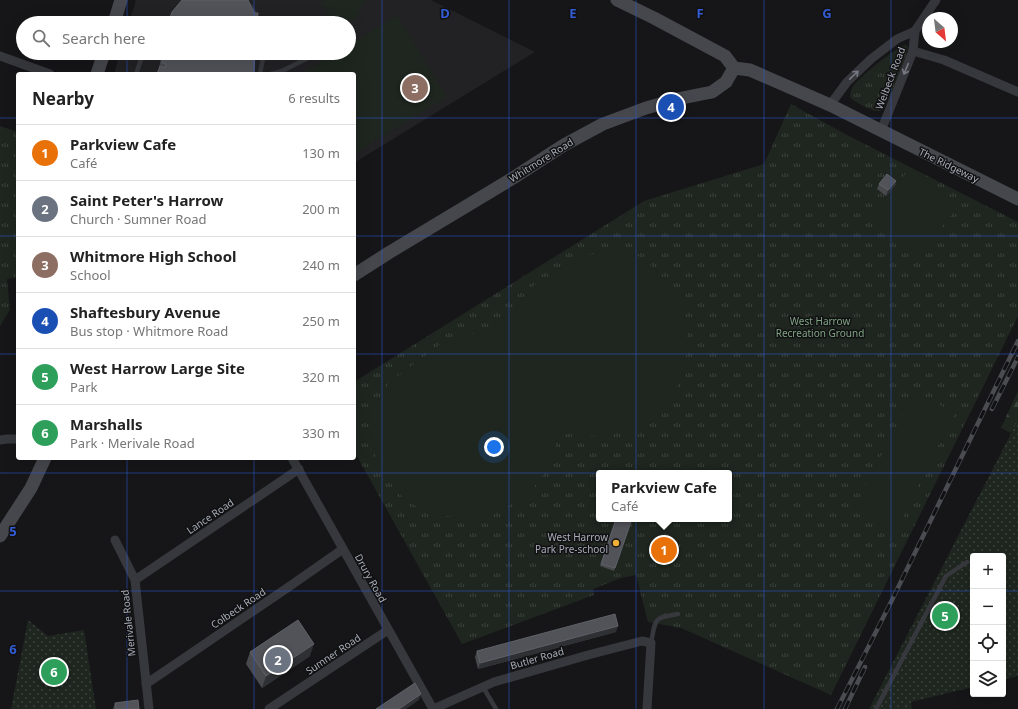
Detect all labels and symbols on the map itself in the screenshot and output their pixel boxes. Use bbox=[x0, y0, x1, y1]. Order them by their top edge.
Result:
text: D bbox=[440, 4, 450, 22]
text: E bbox=[569, 4, 577, 22]
text: F bbox=[696, 4, 704, 22]
text: G bbox=[822, 4, 832, 22]
north arrow bbox=[922, 12, 958, 48]
street label: Welbeck Road bbox=[872, 45, 908, 111]
one-way arrow bbox=[902, 62, 910, 74]
one-way arrow bbox=[849, 70, 859, 79]
pin: 3 bbox=[402, 73, 428, 103]
pin: 4 bbox=[658, 92, 684, 122]
street label: Whitmore Road bbox=[506, 135, 576, 185]
street label: The Ridgeway bbox=[917, 144, 982, 186]
park label: West Harrow Recreation Ground bbox=[776, 314, 864, 340]
your location bbox=[484, 437, 504, 457]
street label: Lance Road bbox=[184, 495, 236, 537]
text: 5 bbox=[9, 522, 17, 540]
place label: West Harrow Park Pre-school bbox=[535, 530, 608, 556]
pin: 1 bbox=[651, 535, 677, 565]
marker: West Harrow Park Pre-school bbox=[611, 538, 621, 548]
street label: Drury Road bbox=[352, 551, 390, 605]
street label: Colbeck Road bbox=[208, 584, 268, 632]
street label: Merivale Road bbox=[118, 589, 138, 657]
pin: 5 bbox=[932, 601, 958, 631]
street label: Sumner Road bbox=[303, 630, 363, 678]
text: 6 bbox=[9, 640, 17, 658]
street label: Butler Road bbox=[509, 644, 565, 672]
pin: 2 bbox=[265, 645, 291, 675]
pin: 6 bbox=[41, 657, 67, 687]

